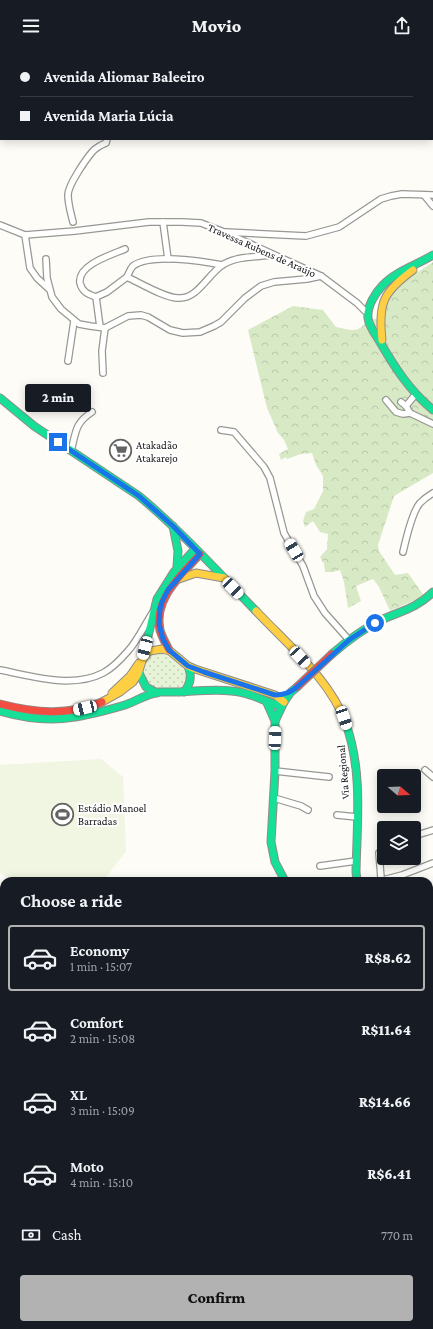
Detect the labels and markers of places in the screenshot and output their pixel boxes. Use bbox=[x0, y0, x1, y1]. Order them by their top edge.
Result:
supermarket icon: Atakadão Atakarejo bbox=[108, 438, 134, 464]
place label: Atakadão Atakarejo bbox=[136, 439, 178, 465]
sports icon: Estádio Manoel Barradas bbox=[49, 801, 75, 827]
place label: Estádio Manoel Barradas bbox=[78, 802, 147, 827]

